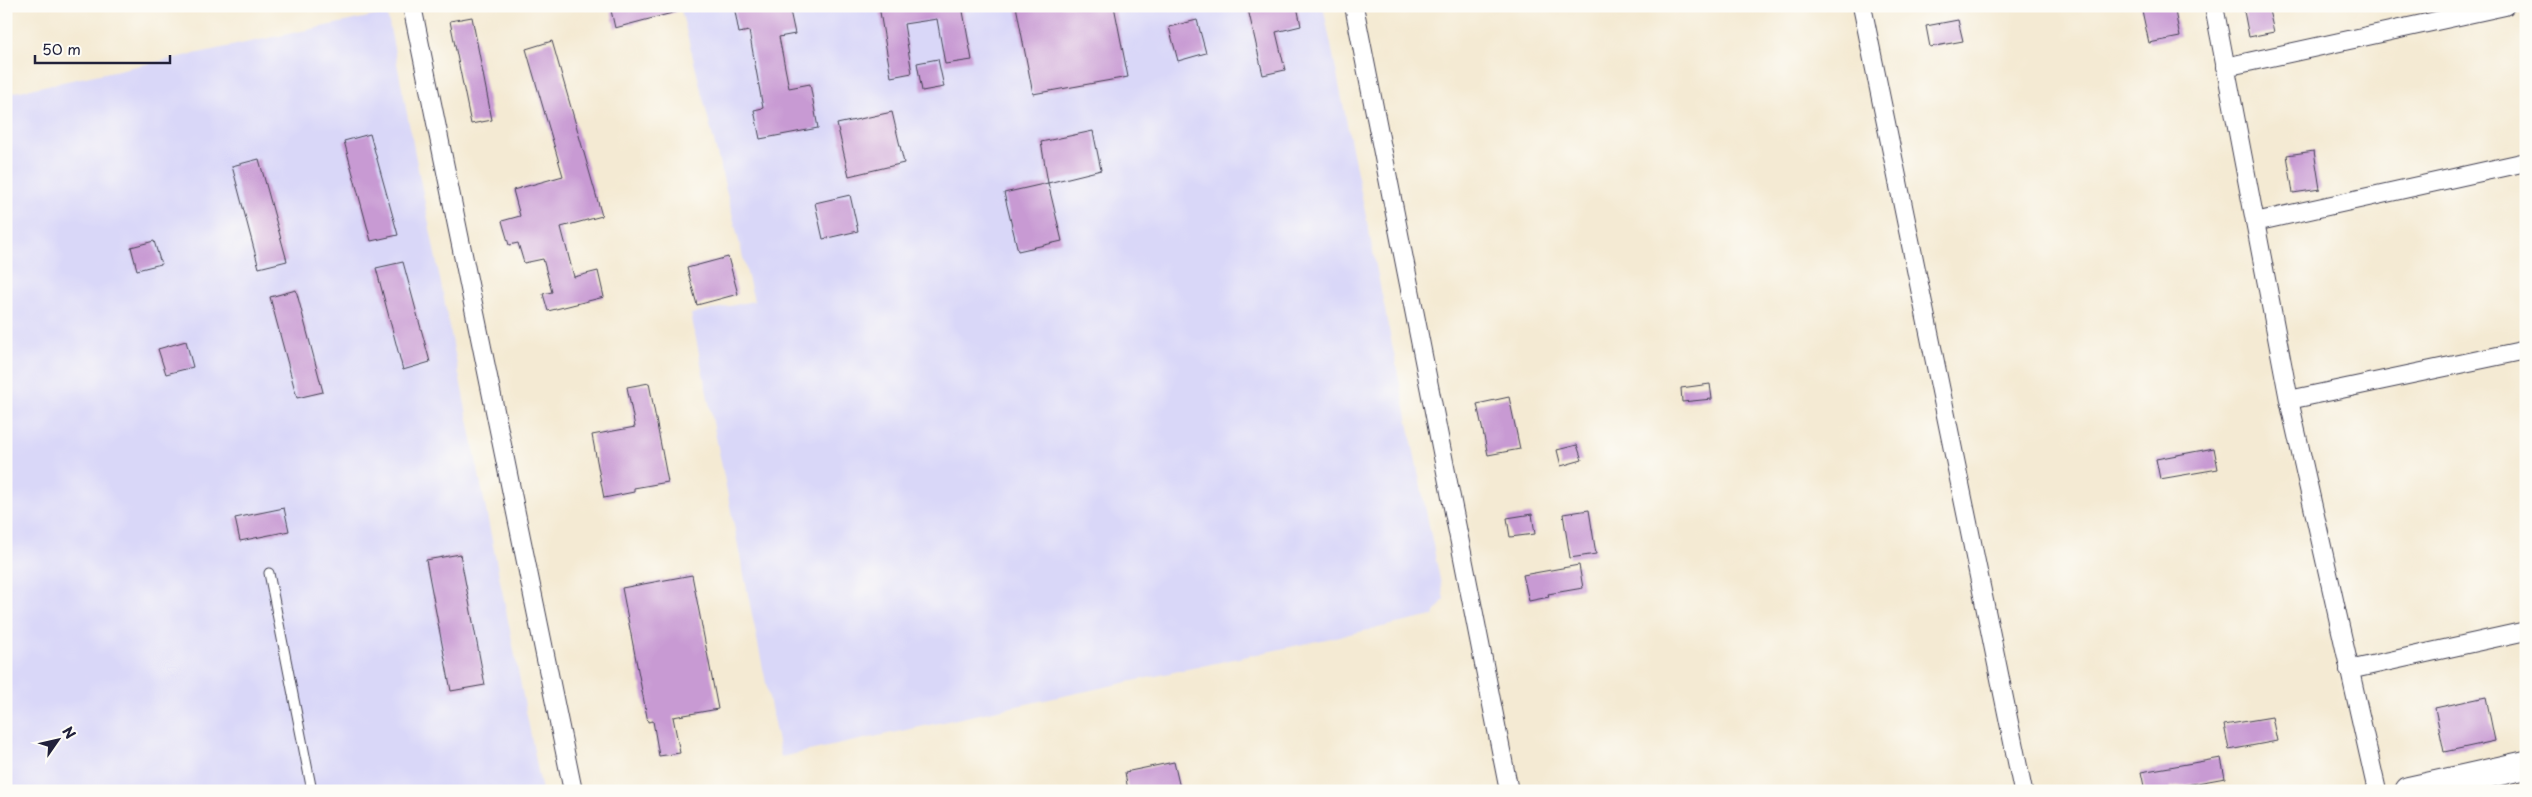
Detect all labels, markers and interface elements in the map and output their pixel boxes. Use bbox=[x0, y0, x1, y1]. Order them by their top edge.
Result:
scale bar bbox=[35, 32, 170, 64]
text: 50 m bbox=[42, 37, 81, 60]
north arrow bbox=[32, 714, 82, 764]
text: N bbox=[57, 722, 81, 743]

